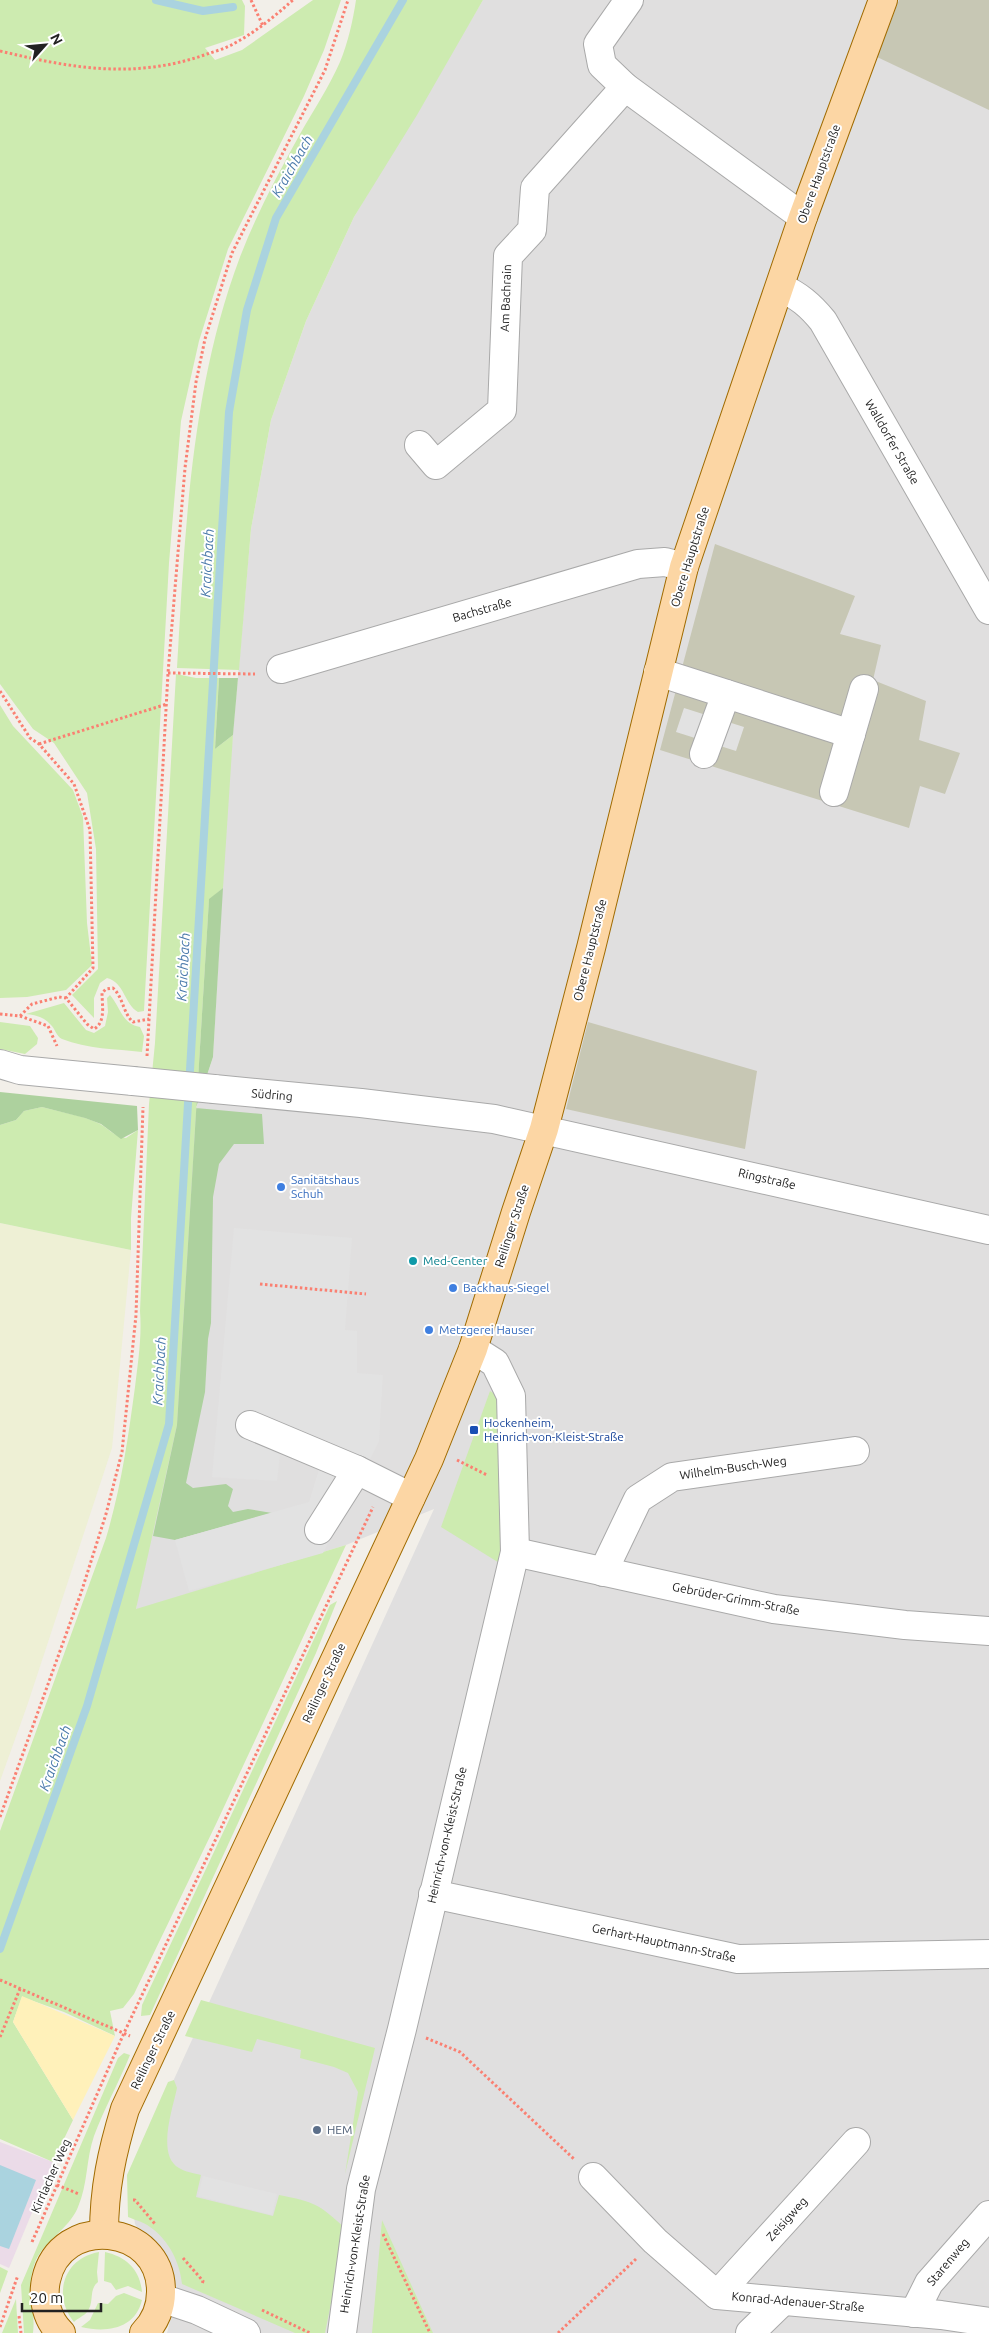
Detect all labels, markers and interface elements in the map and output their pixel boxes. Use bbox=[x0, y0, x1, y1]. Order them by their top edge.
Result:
north arrow bbox=[20, 20, 70, 70]
text: N bbox=[47, 31, 66, 47]
street label: Obere Hauptstraße bbox=[795, 123, 843, 225]
water label: Kraichbach bbox=[268, 132, 316, 200]
street label: Am Bachrain bbox=[498, 264, 513, 332]
street label: Walldorfer Straße bbox=[863, 397, 922, 487]
street label: Obere Hauptstraße bbox=[668, 505, 711, 609]
water label: Kraichbach bbox=[197, 528, 217, 598]
street label: Bachstraße bbox=[451, 595, 513, 624]
street label: Obere Hauptstraße bbox=[571, 898, 608, 1002]
water label: Kraichbach bbox=[173, 932, 193, 1002]
street label: Südring bbox=[251, 1086, 293, 1103]
street label: Ringstraße bbox=[737, 1166, 797, 1191]
place label: Sanitätshaus Schuh bbox=[291, 1173, 359, 1200]
marker: Sanitätshaus Schuh bbox=[275, 1181, 287, 1193]
street label: Reilinger Straße bbox=[492, 1183, 531, 1269]
place label: Med-Center bbox=[423, 1254, 488, 1267]
marker: Med-Center bbox=[407, 1255, 419, 1267]
place label: Backhaus-Siegel bbox=[463, 1281, 549, 1294]
marker: Backhaus-Siegel bbox=[447, 1282, 459, 1294]
place label: Metzgerei Hauser bbox=[439, 1323, 535, 1336]
marker: Metzgerei Hauser bbox=[423, 1324, 435, 1336]
water label: Kraichbach bbox=[149, 1336, 169, 1406]
place label: Hockenheim, Heinrich-von-Kleist-Straße bbox=[484, 1416, 624, 1443]
marker: Hockenheim, Heinrich-von-Kleist-Straße bbox=[468, 1424, 480, 1436]
street label: Wilhelm-Busch-Weg bbox=[679, 1454, 787, 1481]
street label: Gebrüder-Grimm-Straße bbox=[671, 1580, 801, 1617]
street label: Reilinger Straße bbox=[299, 1641, 348, 1725]
water label: Kraichbach bbox=[36, 1723, 74, 1793]
street label: Heinrich-von-Kleist-Straße bbox=[424, 1765, 469, 1905]
street label: Gerhart-Hauptmann-Straße bbox=[591, 1921, 737, 1964]
street label: Reilinger Straße bbox=[128, 2008, 177, 2091]
place label: HEM bbox=[327, 2123, 353, 2136]
marker: HEM bbox=[311, 2124, 323, 2136]
street label: Kirrlacher Weg bbox=[28, 2137, 73, 2215]
street label: Heinrich-von-Kleist-Straße bbox=[337, 2174, 372, 2314]
street label: Zeisigweg bbox=[764, 2194, 810, 2243]
street label: Starenweg bbox=[924, 2235, 971, 2288]
scale bar bbox=[22, 2280, 101, 2312]
text: 20 m bbox=[30, 2289, 63, 2306]
street label: Konrad-Adenauer-Straße bbox=[731, 2289, 865, 2314]

